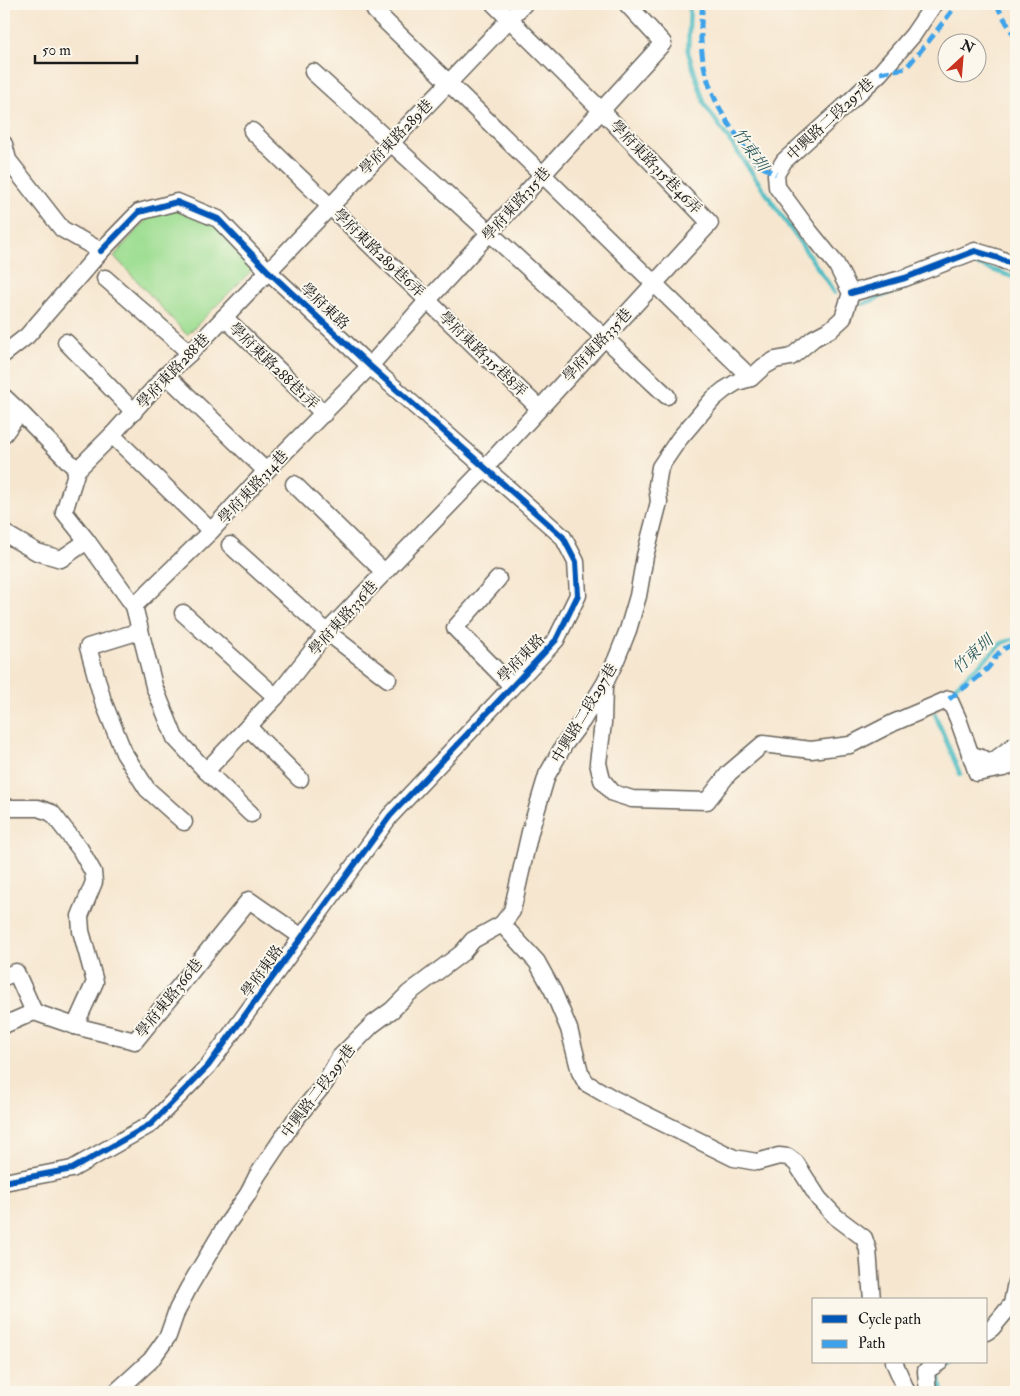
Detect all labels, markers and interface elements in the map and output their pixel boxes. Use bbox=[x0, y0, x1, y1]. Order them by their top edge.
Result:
scale bar bbox=[35, 32, 138, 64]
north arrow bbox=[938, 32, 988, 82]
text: N bbox=[957, 36, 977, 57]
text: 50 m bbox=[42, 41, 71, 60]
street label: 中興路二段297巷 bbox=[783, 74, 878, 165]
street label: 學府東路289巷 bbox=[356, 96, 437, 179]
street label: 學府東路315巷46弄 bbox=[606, 116, 705, 218]
water label: 竹東圳 bbox=[728, 124, 774, 177]
street label: 學府東路315巷 bbox=[478, 164, 554, 245]
street label: 學府東路289巷6弄 bbox=[329, 205, 428, 302]
street label: 學府東路 bbox=[296, 279, 353, 334]
street label: 學府東路335巷 bbox=[559, 305, 636, 386]
street label: 學府東路315巷8弄 bbox=[435, 308, 531, 401]
street label: 學府東路288巷1弄 bbox=[225, 319, 322, 414]
street label: 學府東路288巷 bbox=[133, 330, 214, 413]
street label: 學府東路314巷 bbox=[214, 446, 292, 528]
street label: 學府東路336巷 bbox=[305, 577, 382, 660]
water label: 竹東圳 bbox=[948, 629, 999, 678]
street label: 學府東路 bbox=[494, 630, 549, 687]
street label: 中興路二段297巷 bbox=[547, 660, 621, 766]
street label: 學府東路 bbox=[237, 941, 288, 1001]
street label: 學府東路366巷 bbox=[132, 955, 207, 1042]
street label: 中興路二段297巷 bbox=[277, 1041, 360, 1142]
legend bbox=[812, 1298, 988, 1364]
text: Cycle path bbox=[858, 1310, 921, 1330]
text: Path bbox=[858, 1334, 885, 1353]

